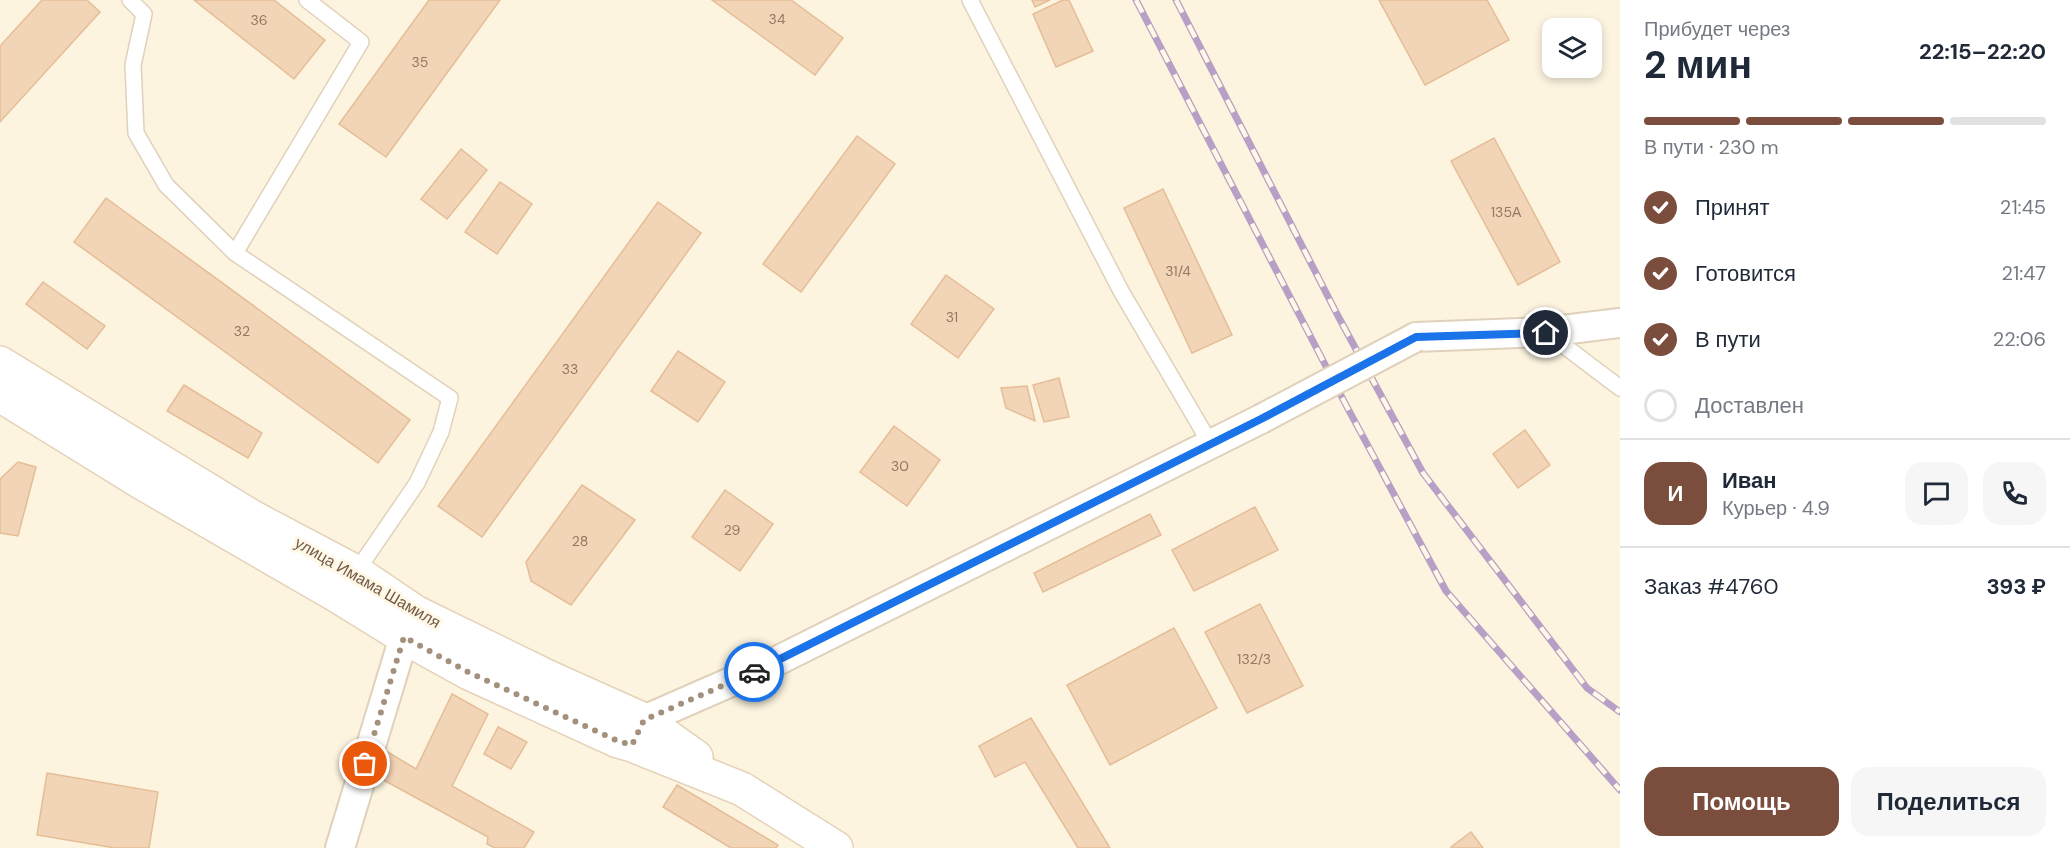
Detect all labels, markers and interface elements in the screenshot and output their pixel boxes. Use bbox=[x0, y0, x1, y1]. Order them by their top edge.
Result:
house number: 34 bbox=[769, 10, 786, 28]
house number: 36 bbox=[250, 11, 268, 29]
text: Прибудет через bbox=[1644, 16, 1790, 42]
map controls bbox=[1542, 18, 1602, 78]
button: layers bbox=[1542, 18, 1602, 78]
text: 22:15–22:20 bbox=[1919, 37, 2046, 66]
text: 2 мин bbox=[1644, 39, 1752, 90]
house number: 35 bbox=[412, 53, 428, 71]
text: В пути · 230 m bbox=[1644, 134, 1779, 160]
icon: check bbox=[1644, 191, 1677, 224]
text: Принят bbox=[1695, 193, 1769, 222]
text: 21:45 bbox=[2000, 194, 2046, 220]
house number: 135А bbox=[1491, 203, 1522, 221]
icon: check bbox=[1644, 257, 1677, 290]
text: Готовится bbox=[1695, 259, 1796, 288]
text: 21:47 bbox=[2001, 260, 2046, 286]
house number: 31/4 bbox=[1165, 262, 1191, 280]
pin bbox=[1520, 307, 1571, 358]
house number: 31 bbox=[946, 308, 958, 326]
icon: home bbox=[1529, 316, 1562, 349]
house number: 32 bbox=[234, 322, 250, 340]
icon: check bbox=[1644, 323, 1677, 356]
text: В пути bbox=[1695, 325, 1761, 354]
text: 22:06 bbox=[1993, 326, 2046, 352]
house number: 33 bbox=[562, 360, 578, 378]
text: Доставлен bbox=[1695, 391, 1804, 420]
house number: 30 bbox=[891, 457, 909, 475]
button: chat bbox=[1905, 462, 1968, 525]
button: phone bbox=[1983, 462, 2046, 525]
text: Иван bbox=[1722, 466, 1777, 495]
text: И bbox=[1668, 479, 1683, 508]
text: Курьер · 4.9 bbox=[1722, 495, 1830, 521]
house number: 29 bbox=[724, 521, 741, 539]
street label: улица Имама Шамиля bbox=[291, 532, 445, 633]
house number: 28 bbox=[572, 532, 588, 550]
text: Заказ #4760 bbox=[1644, 572, 1779, 601]
text: 393 ₽ bbox=[1987, 572, 2046, 601]
courier bbox=[724, 642, 784, 702]
house number: 132/3 bbox=[1237, 650, 1271, 668]
icon: car bbox=[738, 656, 771, 689]
pin bbox=[339, 738, 390, 789]
icon: bag bbox=[348, 747, 381, 780]
button: Помощь bbox=[1644, 767, 1839, 836]
button: Поделиться bbox=[1851, 767, 2046, 836]

